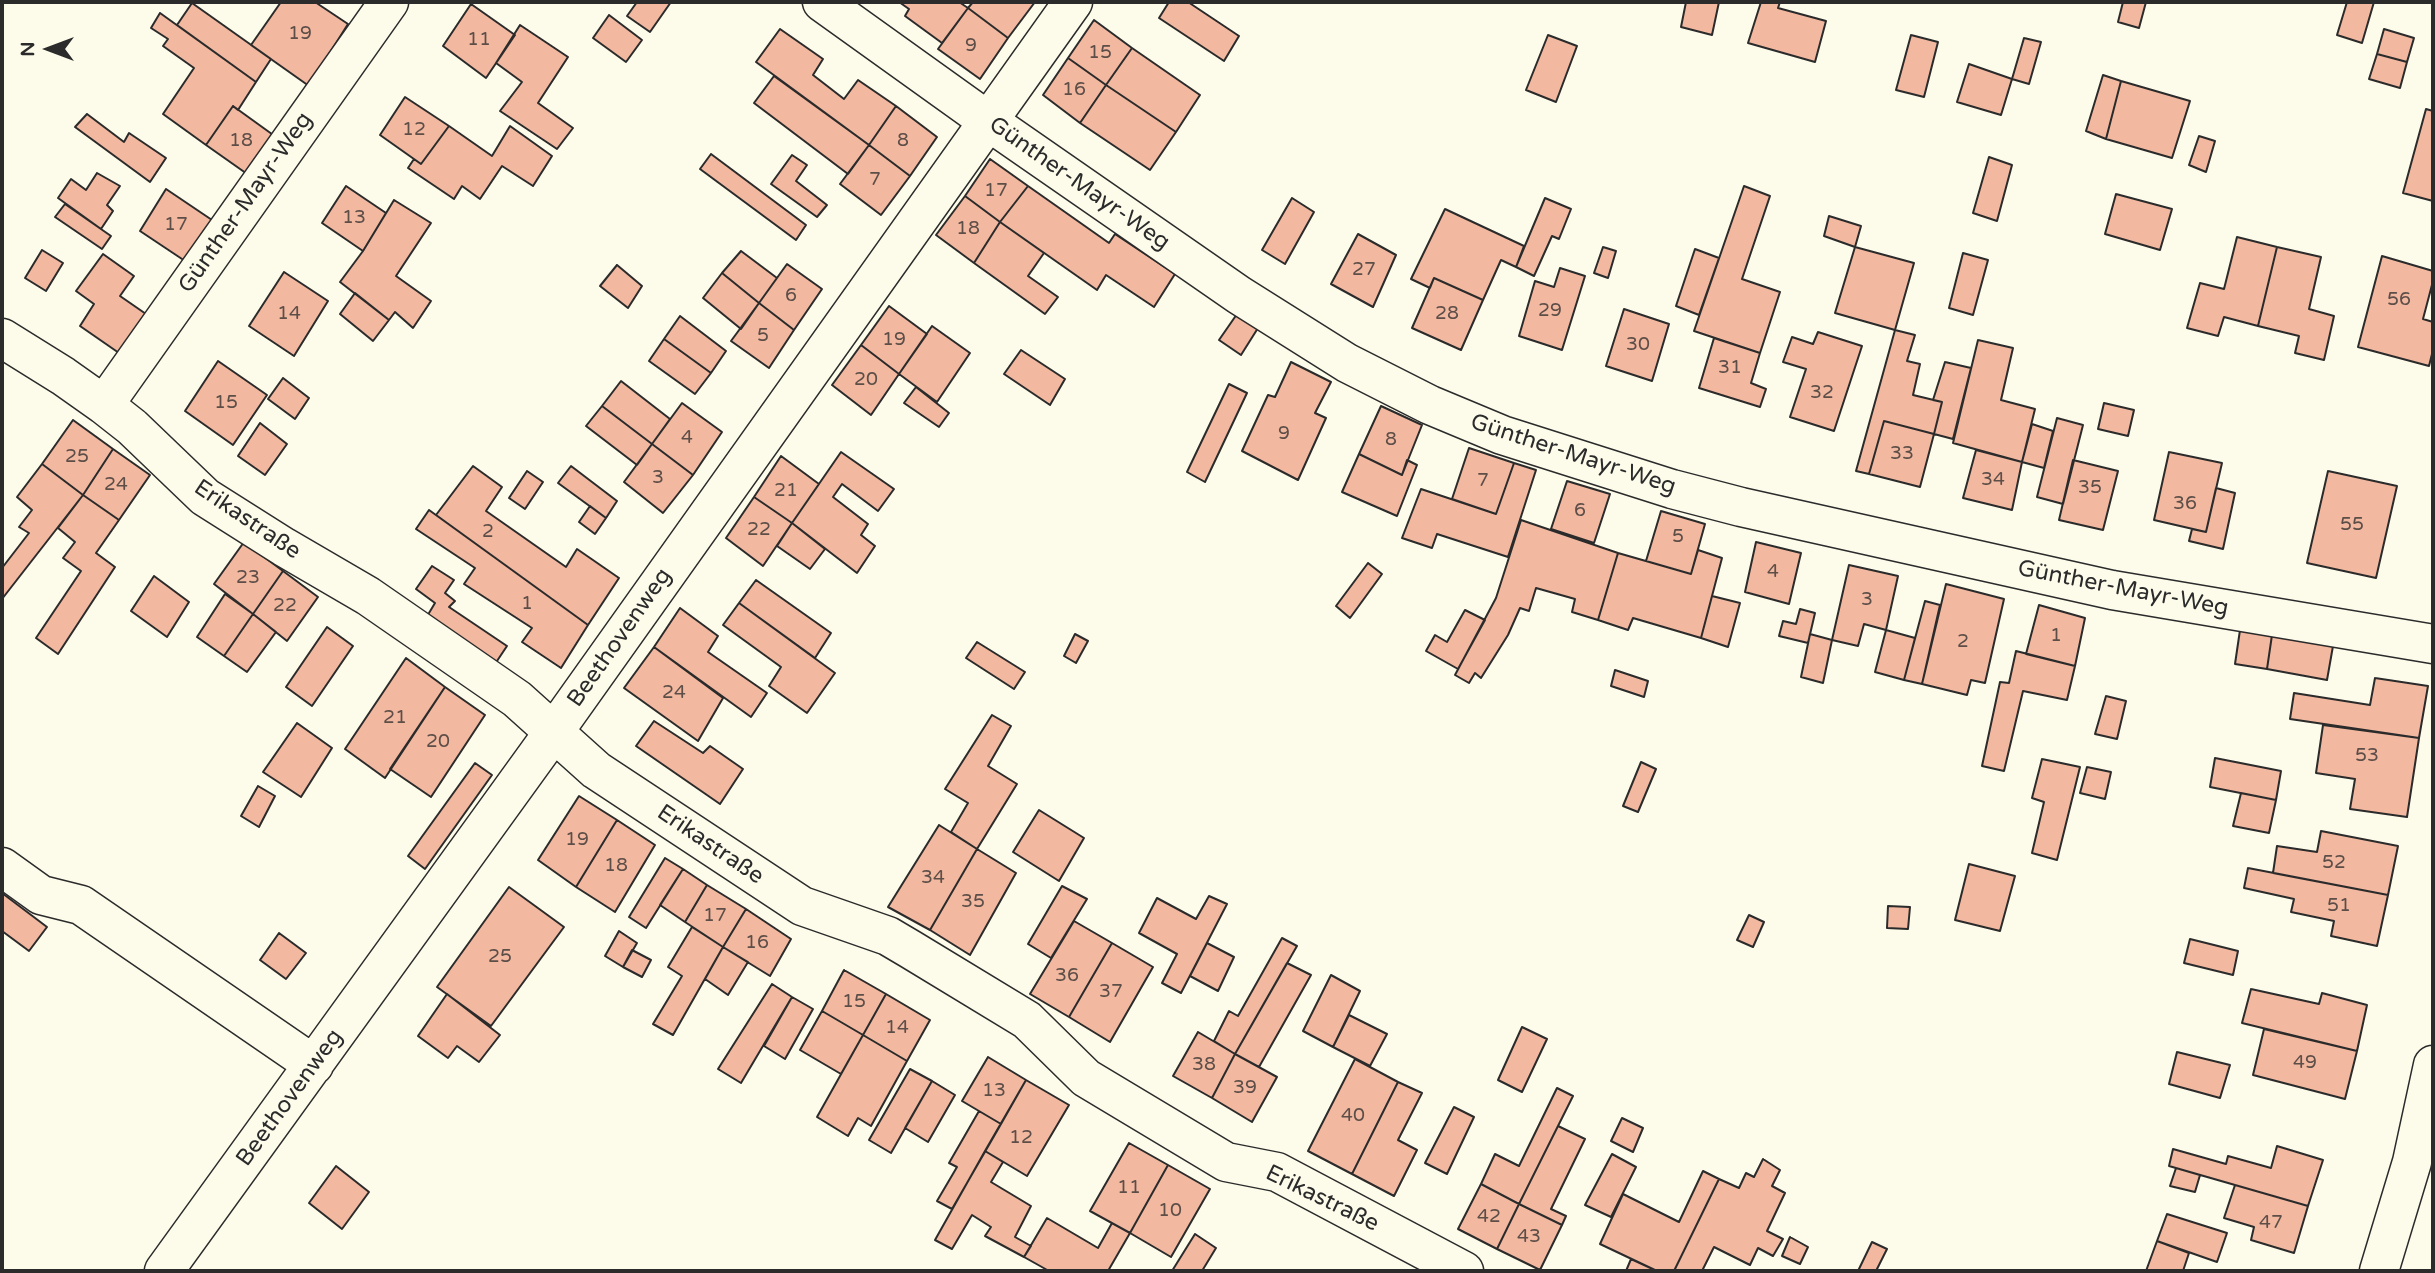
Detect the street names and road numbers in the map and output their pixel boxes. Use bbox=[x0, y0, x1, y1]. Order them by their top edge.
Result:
street label: Günther-Mayr-Weg bbox=[173, 107, 319, 299]
street label: Günther-Mayr-Weg bbox=[983, 111, 1175, 257]
street label: Günther-Mayr-Weg bbox=[1467, 409, 1679, 501]
street label: Erikastraße bbox=[188, 474, 306, 566]
street label: Günther-Mayr-Weg bbox=[2015, 555, 2231, 623]
street label: Beethovenweg bbox=[562, 563, 678, 713]
street label: Erikastraße bbox=[651, 799, 769, 891]
street label: Beethovenweg bbox=[231, 1024, 349, 1172]
street label: Erikastraße bbox=[1261, 1160, 1383, 1238]

